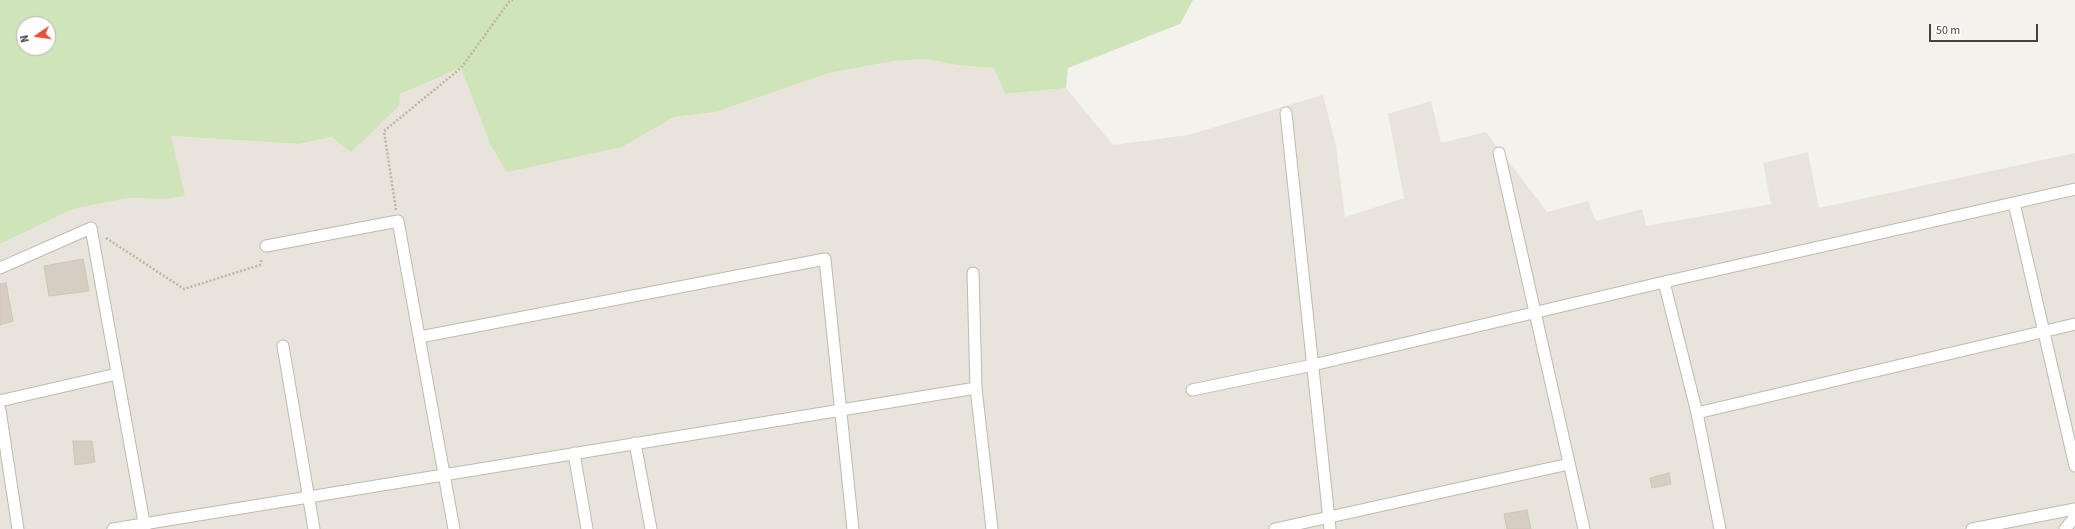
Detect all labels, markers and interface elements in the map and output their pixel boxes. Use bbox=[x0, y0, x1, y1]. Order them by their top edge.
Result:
north arrow bbox=[16, 16, 56, 56]
scale bar bbox=[1931, 16, 2040, 42]
text: 50 m bbox=[1936, 22, 1960, 39]
text: N bbox=[17, 33, 33, 44]

